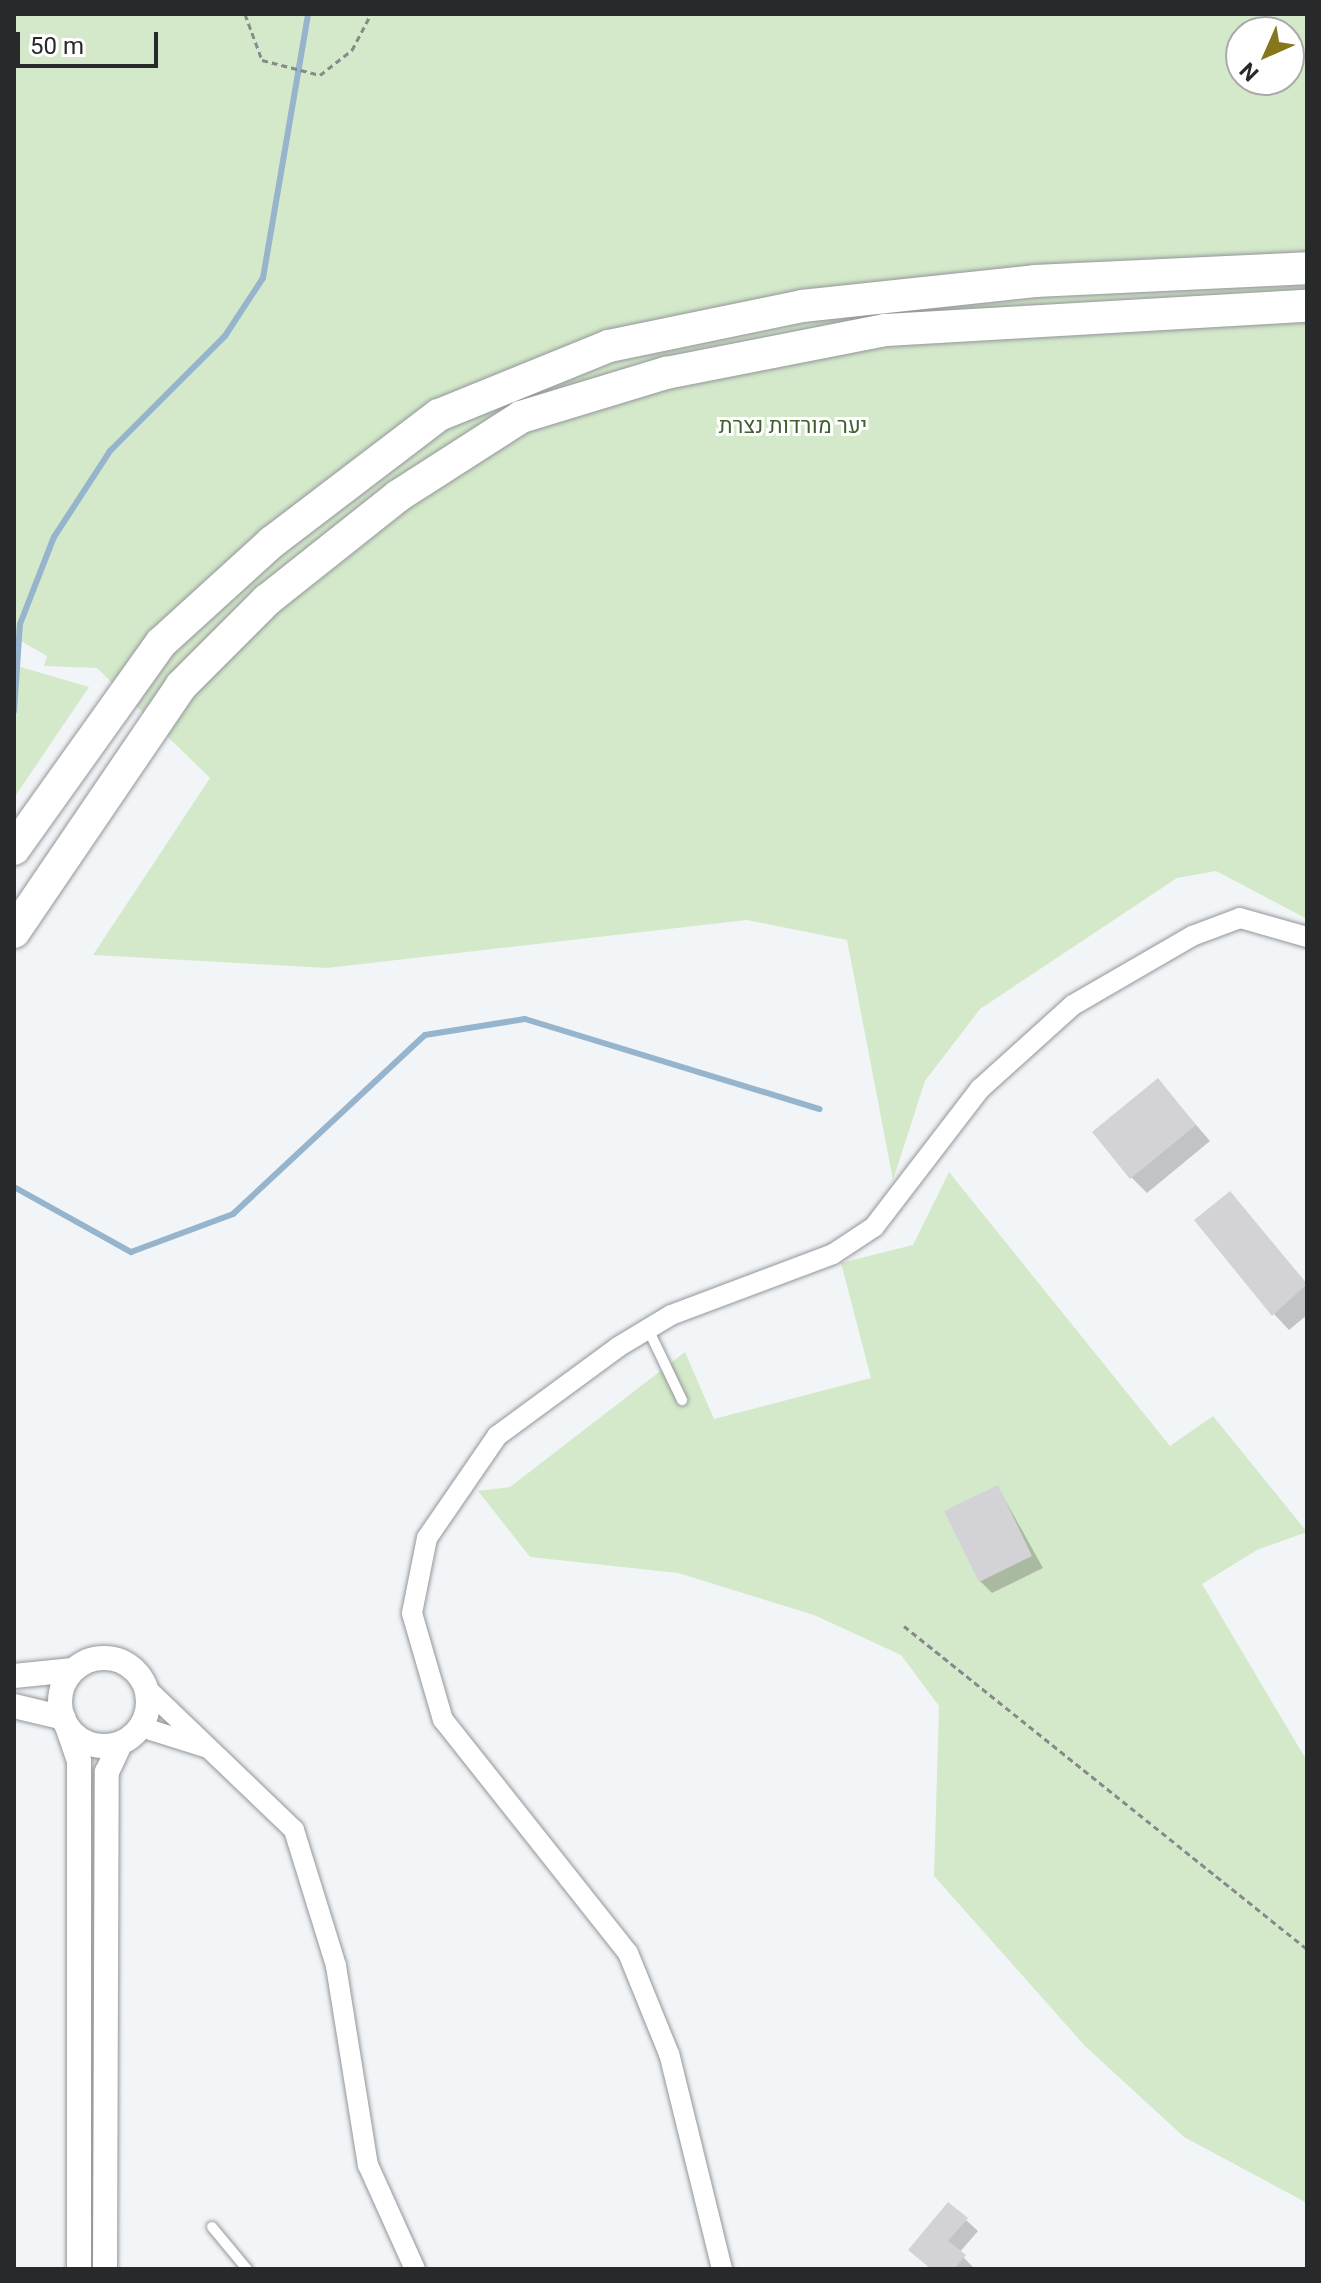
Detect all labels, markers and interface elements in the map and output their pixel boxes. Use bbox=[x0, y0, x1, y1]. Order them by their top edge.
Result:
scale bar bbox=[20, 16, 162, 66]
north arrow bbox=[1225, 16, 1305, 96]
text: 50 m bbox=[30, 32, 84, 60]
text: N bbox=[1235, 58, 1263, 86]
park label: יער מורדות נצרת bbox=[719, 413, 867, 439]

